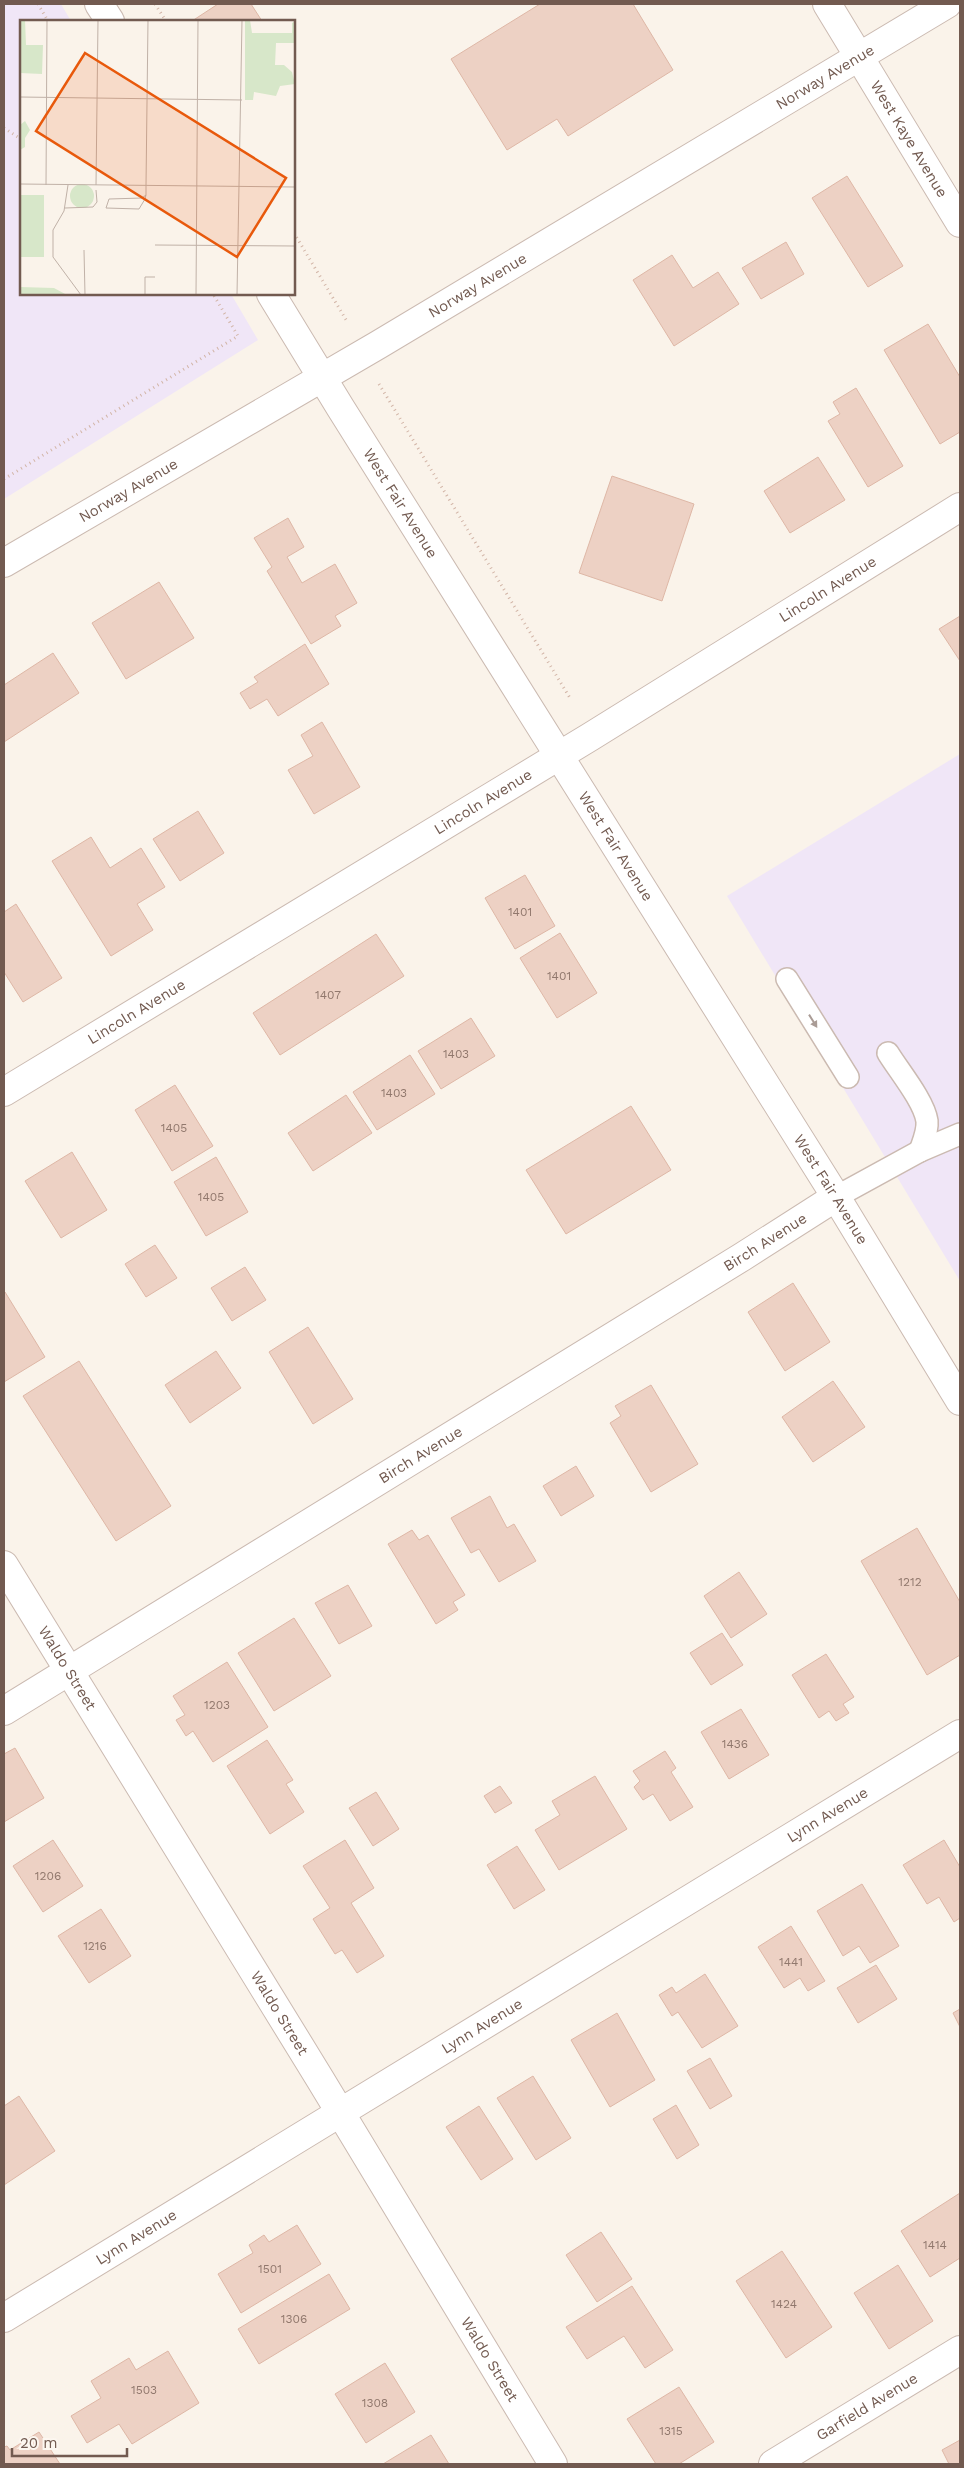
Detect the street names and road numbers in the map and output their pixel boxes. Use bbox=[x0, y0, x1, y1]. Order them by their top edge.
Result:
street label: Norway Avenue bbox=[773, 41, 877, 113]
street label: West Kaye Avenue bbox=[867, 77, 951, 201]
street label: Norway Avenue bbox=[425, 249, 530, 322]
street label: West Fair Avenue bbox=[359, 445, 442, 561]
street label: Norway Avenue bbox=[76, 455, 181, 526]
street label: Lincoln Avenue bbox=[776, 552, 880, 626]
street label: Lincoln Avenue bbox=[431, 765, 535, 838]
street label: West Fair Avenue bbox=[575, 788, 657, 904]
street label: Lincoln Avenue bbox=[84, 975, 189, 1048]
street label: West Fair Avenue bbox=[790, 1131, 872, 1248]
street label: Birch Avenue bbox=[720, 1209, 810, 1275]
street label: Birch Avenue bbox=[375, 1422, 466, 1487]
street label: Waldo Street bbox=[35, 1623, 100, 1714]
street label: Lynn Avenue bbox=[784, 1783, 871, 1846]
street label: Waldo Street bbox=[247, 1968, 313, 2059]
street label: Lynn Avenue bbox=[438, 1995, 526, 2058]
street label: Lynn Avenue bbox=[93, 2206, 180, 2269]
street label: Waldo Street bbox=[457, 2314, 522, 2405]
street label: Garfield Avenue bbox=[813, 2369, 921, 2445]

